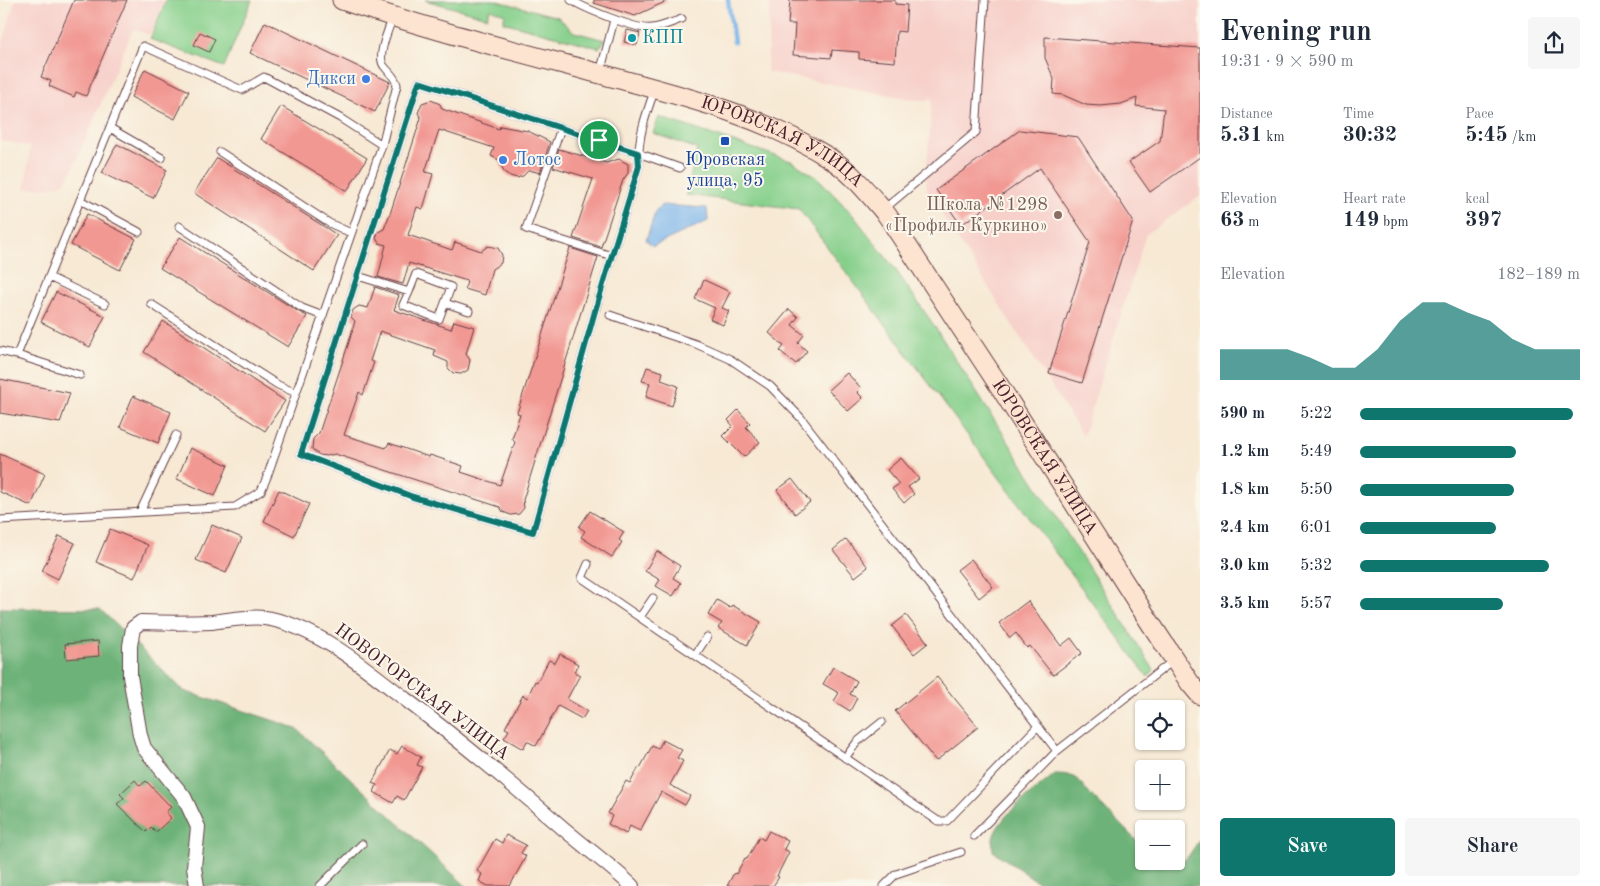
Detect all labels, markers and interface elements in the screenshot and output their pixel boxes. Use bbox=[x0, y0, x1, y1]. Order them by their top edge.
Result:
button: share bbox=[1528, 17, 1580, 69]
text: Evening run bbox=[1220, 19, 1372, 47]
place label: КПП bbox=[642, 29, 683, 47]
marker: КПП bbox=[626, 32, 638, 44]
text: 19:31 · 9 × 590 m bbox=[1220, 54, 1353, 70]
place label: Дикси bbox=[306, 70, 356, 88]
marker: Дикси bbox=[360, 73, 372, 85]
street label: ЮРОВСКАЯ УЛИЦА bbox=[699, 93, 867, 191]
text: Distance bbox=[1220, 107, 1273, 121]
text: Time bbox=[1343, 107, 1374, 121]
text: Pace bbox=[1465, 107, 1494, 121]
pin bbox=[578, 119, 620, 161]
text: 5.31 bbox=[1220, 125, 1262, 146]
text: 30:32 bbox=[1343, 125, 1397, 146]
text: 5:45 bbox=[1465, 125, 1508, 146]
icon: arrive bbox=[585, 126, 613, 154]
text: km bbox=[1262, 130, 1285, 144]
text: /km bbox=[1508, 130, 1536, 144]
marker: Юровская улица, 95 bbox=[719, 135, 731, 147]
place label: Лотос bbox=[513, 151, 561, 169]
place label: Юровская улица, 95 bbox=[685, 151, 765, 190]
marker: Лотос bbox=[497, 154, 509, 166]
text: Elevation bbox=[1220, 192, 1277, 206]
text: Heart rate bbox=[1343, 192, 1406, 206]
text: kcal bbox=[1465, 192, 1489, 206]
place label: Школа №1298 «Профиль Куркино» bbox=[885, 196, 1048, 236]
marker: Школа №1298 «Профиль Куркино» bbox=[1052, 209, 1064, 221]
text: 63 bbox=[1220, 210, 1244, 231]
text: 149 bbox=[1343, 210, 1379, 231]
text: 397 bbox=[1465, 210, 1502, 231]
text: m bbox=[1244, 215, 1259, 229]
text: bpm bbox=[1379, 215, 1409, 229]
text: Elevation bbox=[1220, 267, 1285, 283]
text: 182–189 m bbox=[1497, 267, 1580, 283]
street label: ЮРОВСКАЯ УЛИЦА bbox=[989, 376, 1101, 538]
text: 590 m bbox=[1220, 406, 1265, 422]
text: 5:22 bbox=[1300, 406, 1332, 422]
text: 1.2 km bbox=[1220, 444, 1269, 460]
text: 5:49 bbox=[1300, 444, 1332, 460]
text: 1.8 km bbox=[1220, 482, 1269, 498]
text: 5:50 bbox=[1300, 482, 1332, 498]
text: 2.4 km bbox=[1220, 520, 1269, 536]
text: 6:01 bbox=[1300, 520, 1332, 536]
text: 3.0 km bbox=[1220, 558, 1269, 574]
text: 5:32 bbox=[1300, 558, 1332, 574]
text: 3.5 km bbox=[1220, 596, 1269, 612]
text: 5:57 bbox=[1300, 596, 1332, 612]
street label: НОВОГОРСКАЯ УЛИЦА bbox=[331, 621, 513, 764]
map controls bbox=[1135, 700, 1185, 870]
button: locate bbox=[1135, 700, 1185, 750]
button: + bbox=[1135, 760, 1185, 810]
button: Save bbox=[1220, 818, 1395, 876]
button: Share bbox=[1405, 818, 1580, 876]
button: − bbox=[1135, 820, 1185, 870]

